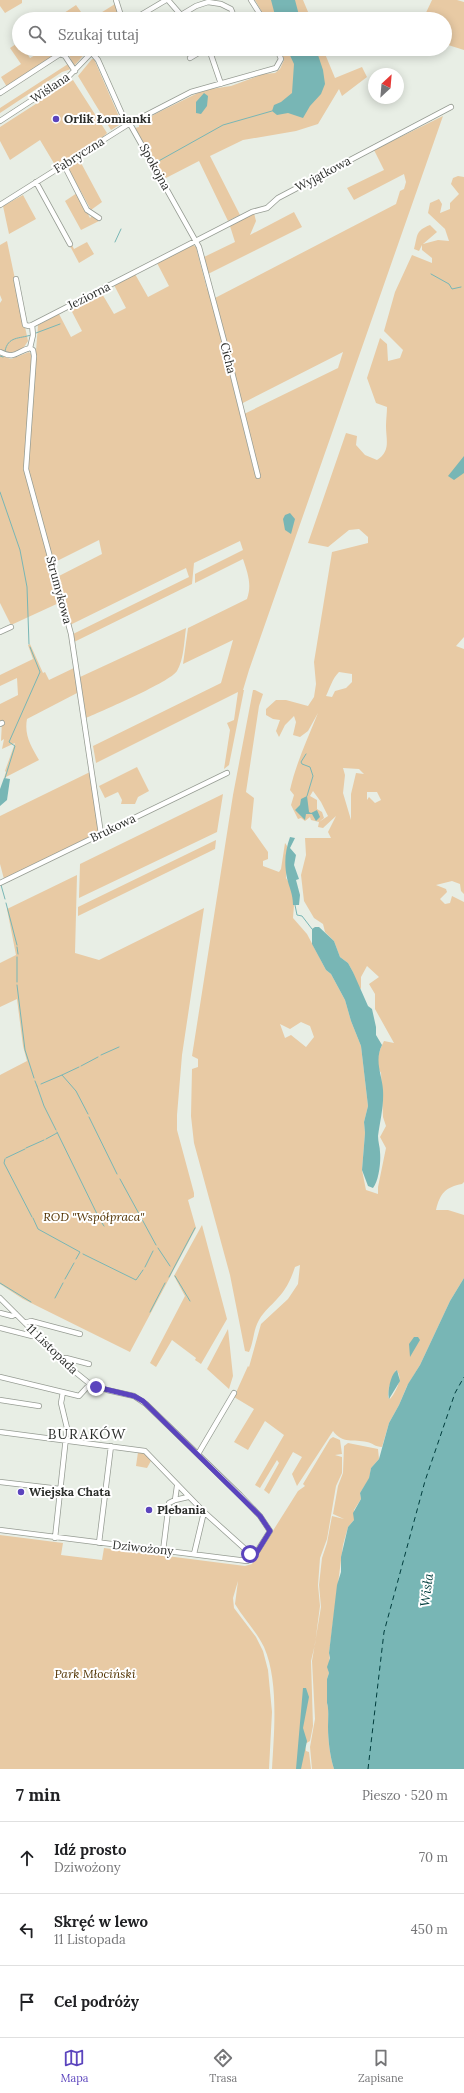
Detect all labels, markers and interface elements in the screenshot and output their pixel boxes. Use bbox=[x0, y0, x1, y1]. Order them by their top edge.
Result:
search box bbox=[12, 12, 452, 56]
icon: search bbox=[26, 23, 48, 45]
text: Szukaj tutaj bbox=[58, 25, 139, 44]
north arrow bbox=[368, 68, 404, 104]
street label: Wiślana bbox=[27, 69, 72, 106]
place label: Orlik Łomianki bbox=[64, 111, 151, 126]
marker: Orlik Łomianki bbox=[51, 114, 61, 124]
street label: Fabryczna bbox=[51, 133, 107, 176]
street label: Spokojna bbox=[137, 141, 174, 193]
street label: Wyjątkowa bbox=[292, 153, 353, 194]
street label: Jeziorna bbox=[64, 278, 113, 313]
street label: Cicha bbox=[217, 341, 240, 375]
street label: Strumykowa bbox=[43, 554, 76, 625]
street label: Brukowa bbox=[88, 810, 138, 845]
park label: ROD "Współpraca" bbox=[43, 1209, 145, 1224]
street label: 11 Listopada bbox=[23, 1320, 81, 1377]
route end bbox=[87, 1378, 105, 1396]
district label: BURAKÓW bbox=[48, 1425, 126, 1443]
place label: Wiejska Chata bbox=[29, 1484, 111, 1499]
marker: Wiejska Chata bbox=[16, 1487, 26, 1497]
place label: Plebania bbox=[157, 1502, 207, 1517]
marker: Plebania bbox=[144, 1505, 154, 1515]
street label: Dziwożony bbox=[112, 1537, 175, 1558]
route start bbox=[241, 1545, 259, 1563]
water label: Wisła bbox=[416, 1572, 437, 1608]
park label: Park Młociński bbox=[54, 1666, 136, 1681]
text: 7 min bbox=[16, 1784, 61, 1806]
text: Pieszo · 520 m bbox=[362, 1787, 448, 1804]
text: Idź prosto bbox=[54, 1840, 127, 1859]
icon: ahead bbox=[16, 1847, 38, 1869]
text: 70 m bbox=[419, 1849, 448, 1866]
text: Dziwożony bbox=[54, 1859, 121, 1876]
text: Skręć w lewo bbox=[54, 1912, 148, 1931]
icon: left bbox=[16, 1919, 38, 1941]
text: 450 m bbox=[411, 1921, 448, 1938]
text: 11 Listopada bbox=[54, 1931, 126, 1948]
icon: arrive bbox=[16, 1991, 38, 2013]
text: Cel podróży bbox=[54, 1992, 139, 2011]
tab: Mapa bbox=[60, 2047, 88, 2085]
tab: Trasa bbox=[209, 2047, 237, 2085]
tab: Zapisane bbox=[358, 2047, 404, 2085]

